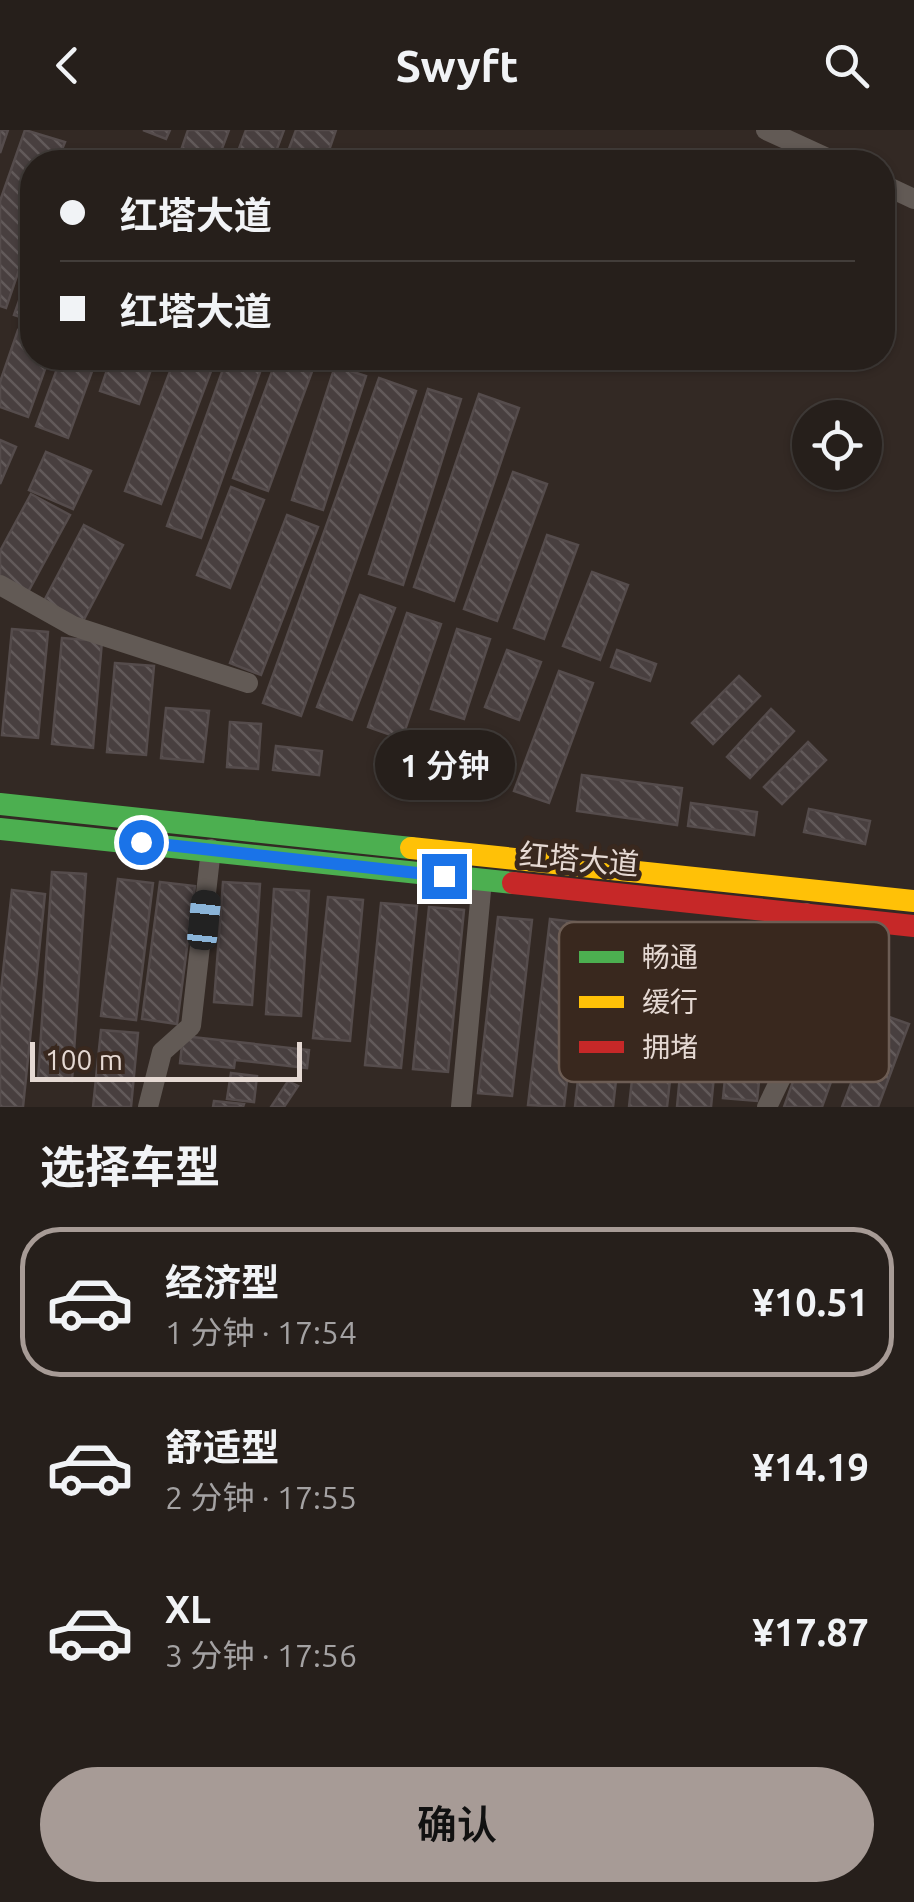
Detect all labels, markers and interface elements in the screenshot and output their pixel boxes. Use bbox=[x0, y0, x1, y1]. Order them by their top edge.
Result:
icon: back bbox=[40, 38, 95, 93]
icon: search bbox=[819, 38, 874, 93]
text: Swyft bbox=[395, 40, 519, 91]
text: 红塔大道 bbox=[120, 194, 272, 236]
text: 红塔大道 bbox=[120, 290, 272, 332]
map controls bbox=[792, 400, 882, 490]
button: locate bbox=[792, 400, 882, 490]
callout: 1 分钟 bbox=[374, 731, 514, 801]
text: 1 分钟 bbox=[400, 747, 490, 783]
route start bbox=[119, 820, 164, 865]
street label: 红塔大道 bbox=[518, 837, 640, 881]
route end bbox=[422, 854, 467, 899]
car bbox=[186, 889, 222, 951]
legend bbox=[559, 922, 889, 1082]
text: 畅通 bbox=[642, 941, 698, 972]
text: 缓行 bbox=[642, 986, 698, 1017]
text: 拥堵 bbox=[642, 1031, 698, 1062]
scale bar bbox=[30, 1037, 302, 1081]
text: 100 m bbox=[45, 1044, 123, 1075]
text: 选择车型 bbox=[40, 1141, 220, 1192]
icon: car bbox=[45, 1257, 135, 1347]
text: 经济型 bbox=[165, 1261, 279, 1303]
text: ¥10.51 bbox=[752, 1281, 869, 1323]
text: 1 分钟 · 17:54 bbox=[165, 1314, 357, 1350]
icon: car bbox=[45, 1422, 135, 1512]
text: 舒适型 bbox=[165, 1426, 279, 1468]
text: ¥14.19 bbox=[752, 1446, 869, 1488]
text: 2 分钟 · 17:55 bbox=[165, 1479, 357, 1515]
icon: car bbox=[45, 1587, 135, 1677]
text: XL bbox=[165, 1588, 211, 1630]
text: ¥17.87 bbox=[752, 1611, 869, 1653]
text: 3 分钟 · 17:56 bbox=[165, 1637, 357, 1673]
button: 确认 bbox=[40, 1767, 874, 1882]

